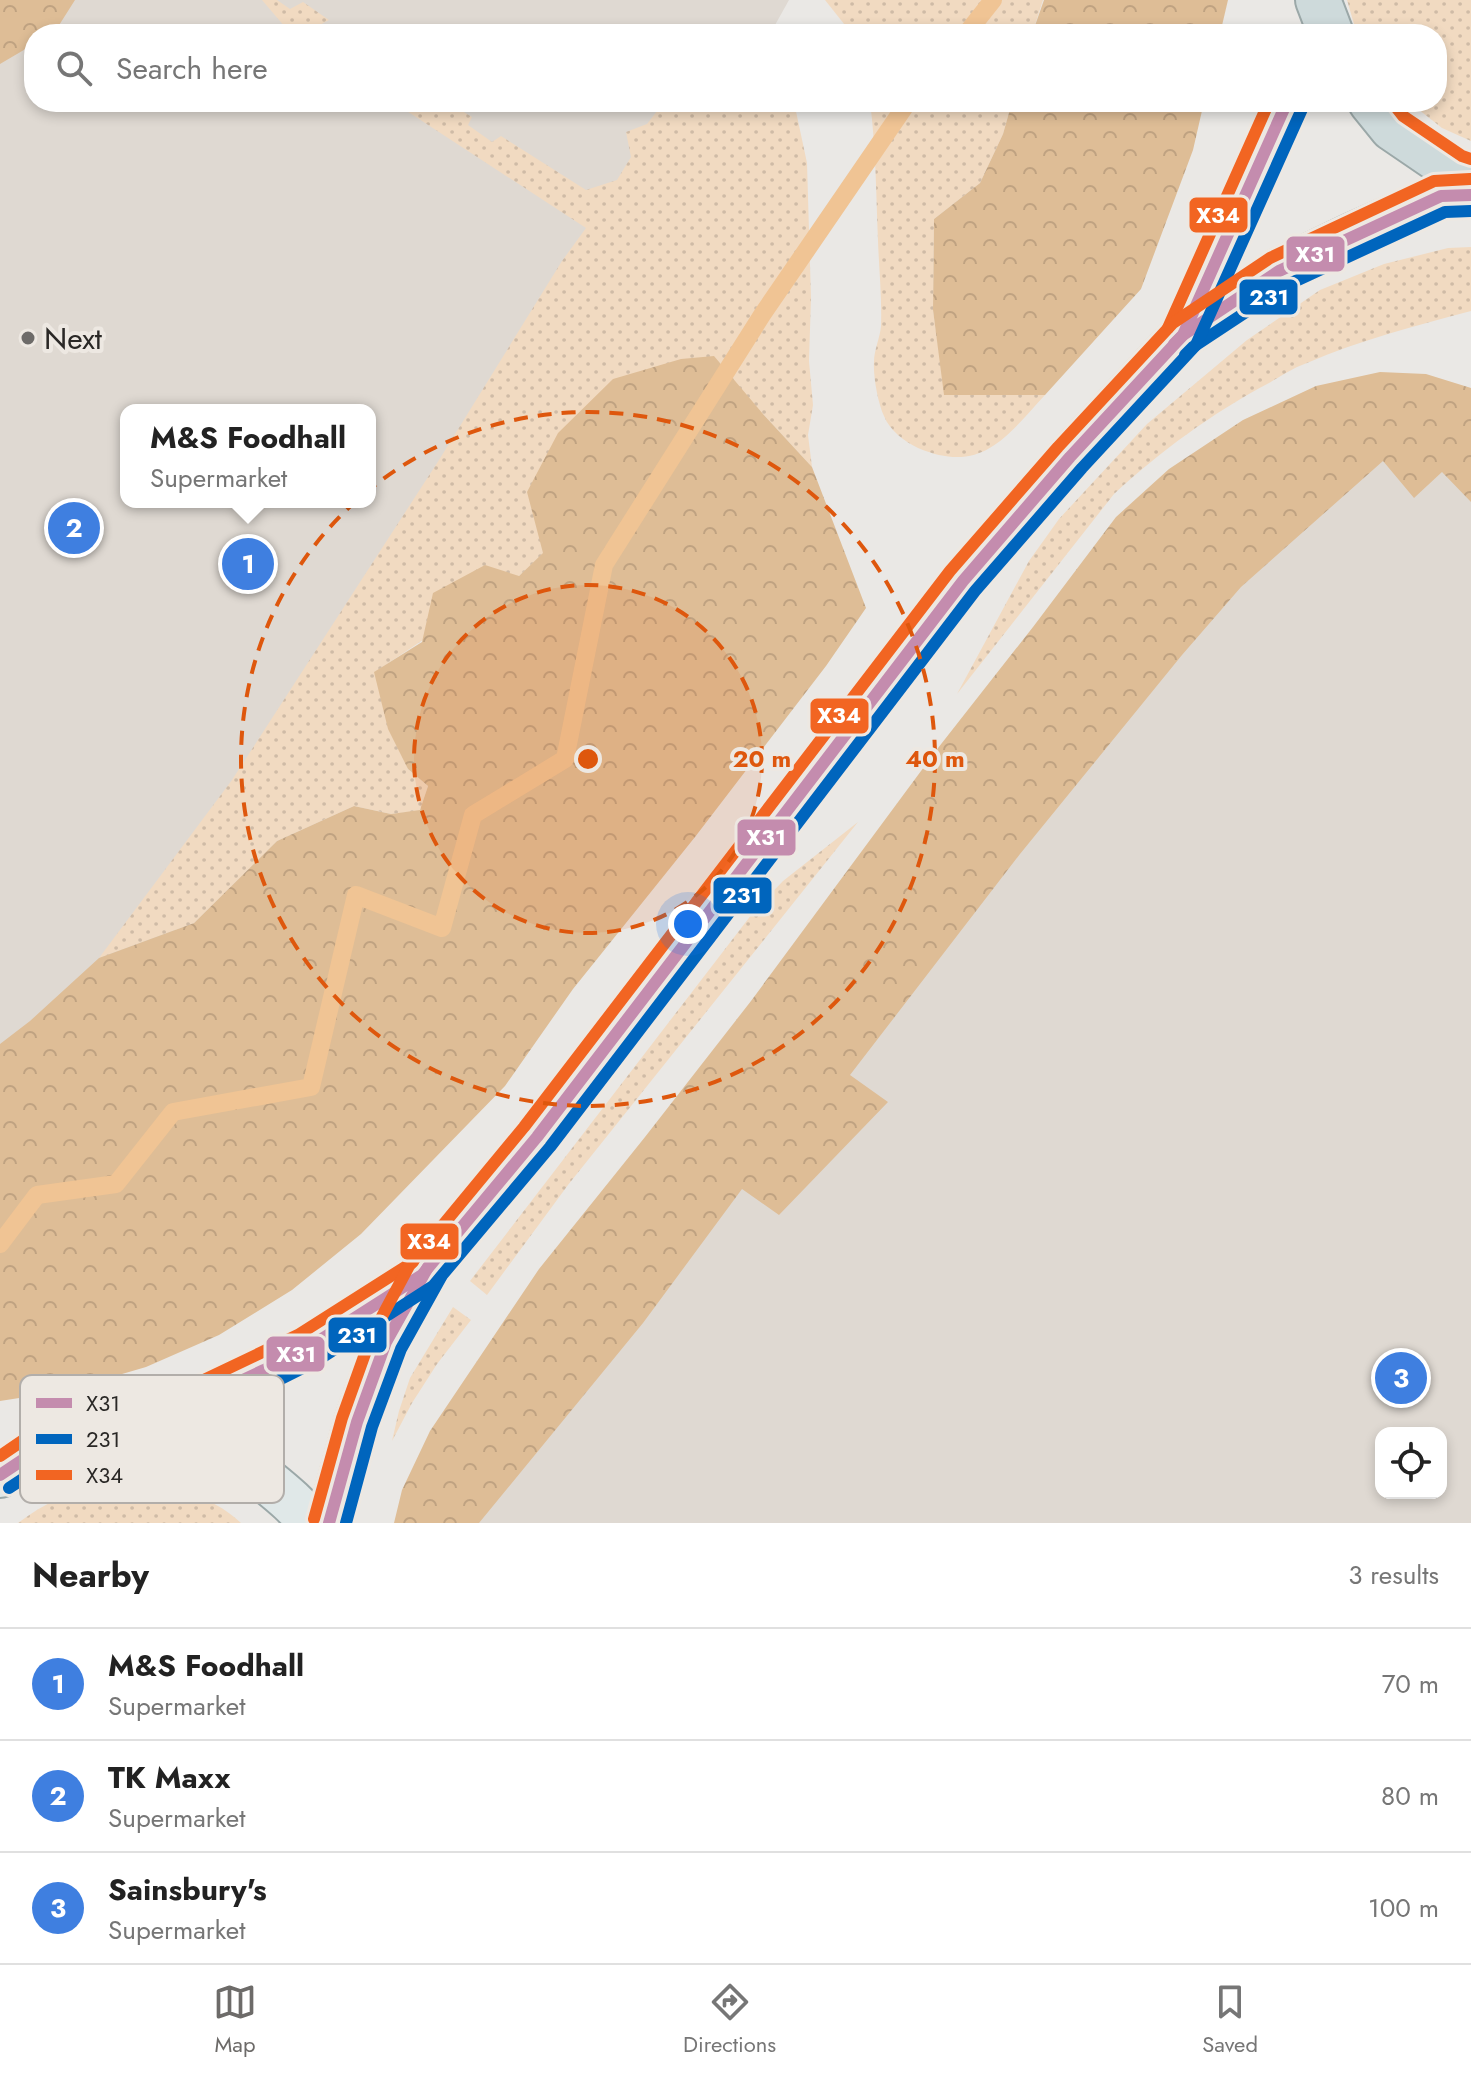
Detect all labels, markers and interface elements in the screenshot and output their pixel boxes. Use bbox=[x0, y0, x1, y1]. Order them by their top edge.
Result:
search box bbox=[24, 24, 1447, 112]
icon: search bbox=[52, 46, 96, 90]
text: Search here bbox=[116, 47, 268, 90]
line badge: X34 bbox=[1188, 196, 1249, 234]
text: X34 bbox=[1196, 199, 1240, 231]
line badge: X31 bbox=[1285, 235, 1346, 273]
text: X31 bbox=[1295, 238, 1335, 270]
line badge: 231 bbox=[1238, 278, 1299, 316]
text: 231 bbox=[1249, 281, 1289, 313]
place label: Next bbox=[44, 317, 103, 360]
marker: Next bbox=[19, 329, 37, 347]
popup bbox=[120, 404, 376, 508]
text: M&S Foodhall bbox=[150, 416, 346, 459]
text: Supermarket bbox=[150, 459, 287, 497]
pin: 2 bbox=[48, 498, 100, 558]
pin: 1 bbox=[222, 534, 274, 594]
line badge: X34 bbox=[809, 697, 870, 735]
text: X34 bbox=[817, 699, 861, 731]
text: 20 m bbox=[733, 741, 791, 776]
text: 40 m bbox=[905, 741, 965, 776]
centre of rings bbox=[574, 745, 602, 773]
line badge: X31 bbox=[736, 818, 797, 857]
text: X31 bbox=[746, 821, 786, 853]
line badge: 231 bbox=[712, 876, 773, 915]
text: 231 bbox=[722, 879, 762, 911]
your location bbox=[668, 904, 708, 944]
line badge: X34 bbox=[399, 1222, 460, 1261]
text: X34 bbox=[407, 1225, 451, 1257]
line badge: 231 bbox=[327, 1316, 388, 1354]
text: 231 bbox=[337, 1319, 377, 1351]
line badge: X31 bbox=[265, 1335, 326, 1373]
text: X31 bbox=[276, 1338, 316, 1370]
pin: 3 bbox=[1375, 1348, 1427, 1408]
legend bbox=[20, 1375, 284, 1503]
text: X31 bbox=[86, 1387, 120, 1419]
text: 231 bbox=[86, 1423, 120, 1455]
map controls bbox=[1375, 1427, 1447, 1499]
button: locate bbox=[1375, 1427, 1447, 1499]
text: X34 bbox=[86, 1459, 123, 1491]
text: Nearby bbox=[32, 1551, 149, 1600]
text: 3 results bbox=[1348, 1556, 1439, 1594]
text: M&S Foodhall bbox=[108, 1644, 304, 1687]
text: 1 bbox=[51, 1665, 65, 1703]
text: 70 m bbox=[1382, 1665, 1439, 1703]
text: Supermarket bbox=[108, 1687, 245, 1725]
text: TK Maxx bbox=[108, 1756, 231, 1799]
text: 2 bbox=[49, 1777, 67, 1815]
text: 80 m bbox=[1381, 1777, 1439, 1815]
text: Supermarket bbox=[108, 1799, 245, 1837]
text: Sainsbury's bbox=[108, 1868, 267, 1911]
text: 3 bbox=[50, 1889, 66, 1927]
text: 100 m bbox=[1368, 1889, 1439, 1927]
text: Supermarket bbox=[108, 1911, 245, 1949]
tab: Map bbox=[213, 1980, 257, 2060]
tab: Directions bbox=[683, 1980, 776, 2060]
tab: Saved bbox=[1202, 1980, 1258, 2060]

